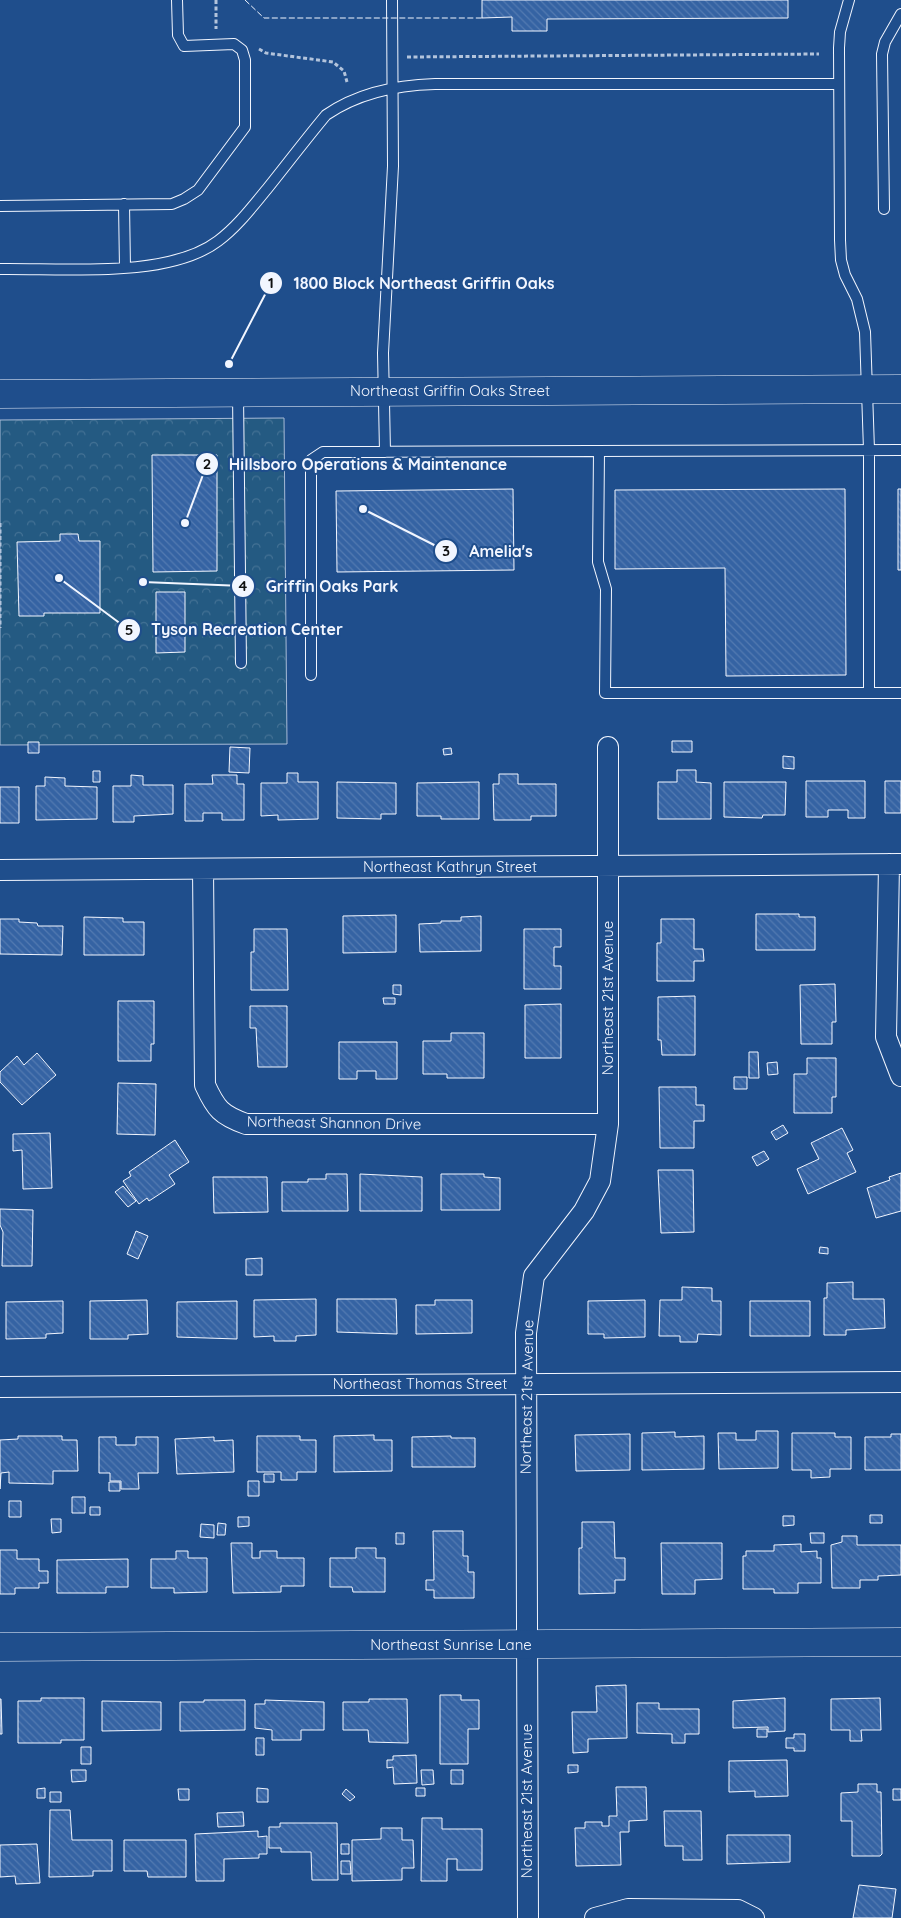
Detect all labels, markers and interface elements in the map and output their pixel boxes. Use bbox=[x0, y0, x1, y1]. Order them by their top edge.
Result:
callout: 1800 Block Northeast Griffin Oaks bbox=[258, 267, 564, 298]
text: 1 bbox=[268, 273, 274, 292]
text: 1800 Block Northeast Griffin Oaks bbox=[293, 273, 555, 293]
street label: Northeast Griffin Oaks Street bbox=[350, 381, 550, 400]
callout: Hillsboro Operations & Maintenance bbox=[194, 448, 517, 479]
text: 2 bbox=[203, 454, 211, 473]
text: Hillsboro Operations & Maintenance bbox=[229, 454, 507, 474]
callout: Amelia's bbox=[434, 536, 543, 567]
text: 3 bbox=[442, 541, 450, 560]
text: Amelia's bbox=[469, 541, 533, 561]
callout: Griffin Oaks Park bbox=[230, 570, 408, 601]
text: 4 bbox=[239, 576, 248, 595]
text: Griffin Oaks Park bbox=[266, 576, 398, 596]
callout: Tyson Recreation Center bbox=[117, 614, 353, 645]
text: Tyson Recreation Center bbox=[151, 619, 343, 639]
text: 5 bbox=[125, 620, 133, 639]
street label: Northeast Kathryn Street bbox=[363, 857, 537, 876]
street label: Northeast 21st Avenue bbox=[598, 921, 617, 1075]
street label: Northeast Shannon Drive bbox=[247, 1111, 421, 1134]
street label: Northeast 21st Avenue bbox=[516, 1320, 537, 1474]
street label: Northeast Thomas Street bbox=[333, 1374, 507, 1393]
street label: Northeast Sunrise Lane bbox=[370, 1635, 532, 1654]
street label: Northeast 21st Avenue bbox=[517, 1724, 536, 1878]

